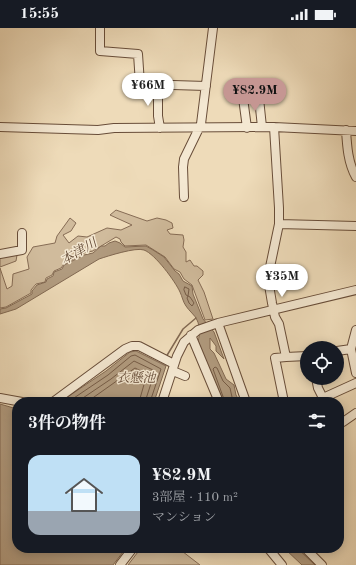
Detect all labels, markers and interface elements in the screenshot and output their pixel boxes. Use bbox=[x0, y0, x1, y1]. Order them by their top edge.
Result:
text: 15:55 bbox=[20, 7, 59, 22]
pin: ¥66M bbox=[124, 73, 172, 107]
pin: ¥82.9M bbox=[222, 78, 288, 112]
text: ¥66M bbox=[131, 79, 165, 92]
text: ¥82.9M bbox=[232, 84, 278, 97]
water label: 本津川 bbox=[58, 235, 101, 267]
pin: ¥35M bbox=[258, 264, 306, 298]
text: ¥35M bbox=[265, 270, 299, 283]
map controls bbox=[300, 341, 344, 385]
button: locate bbox=[300, 341, 344, 385]
water label: 衣懸池 bbox=[116, 371, 157, 385]
icon: filters bbox=[306, 410, 328, 432]
text: 3件の物件 bbox=[28, 415, 106, 432]
text: ¥82.9M bbox=[152, 467, 211, 484]
icon: home bbox=[60, 471, 108, 519]
text: 3部屋 · 110 m² bbox=[152, 491, 238, 504]
text: マンション bbox=[152, 511, 216, 524]

